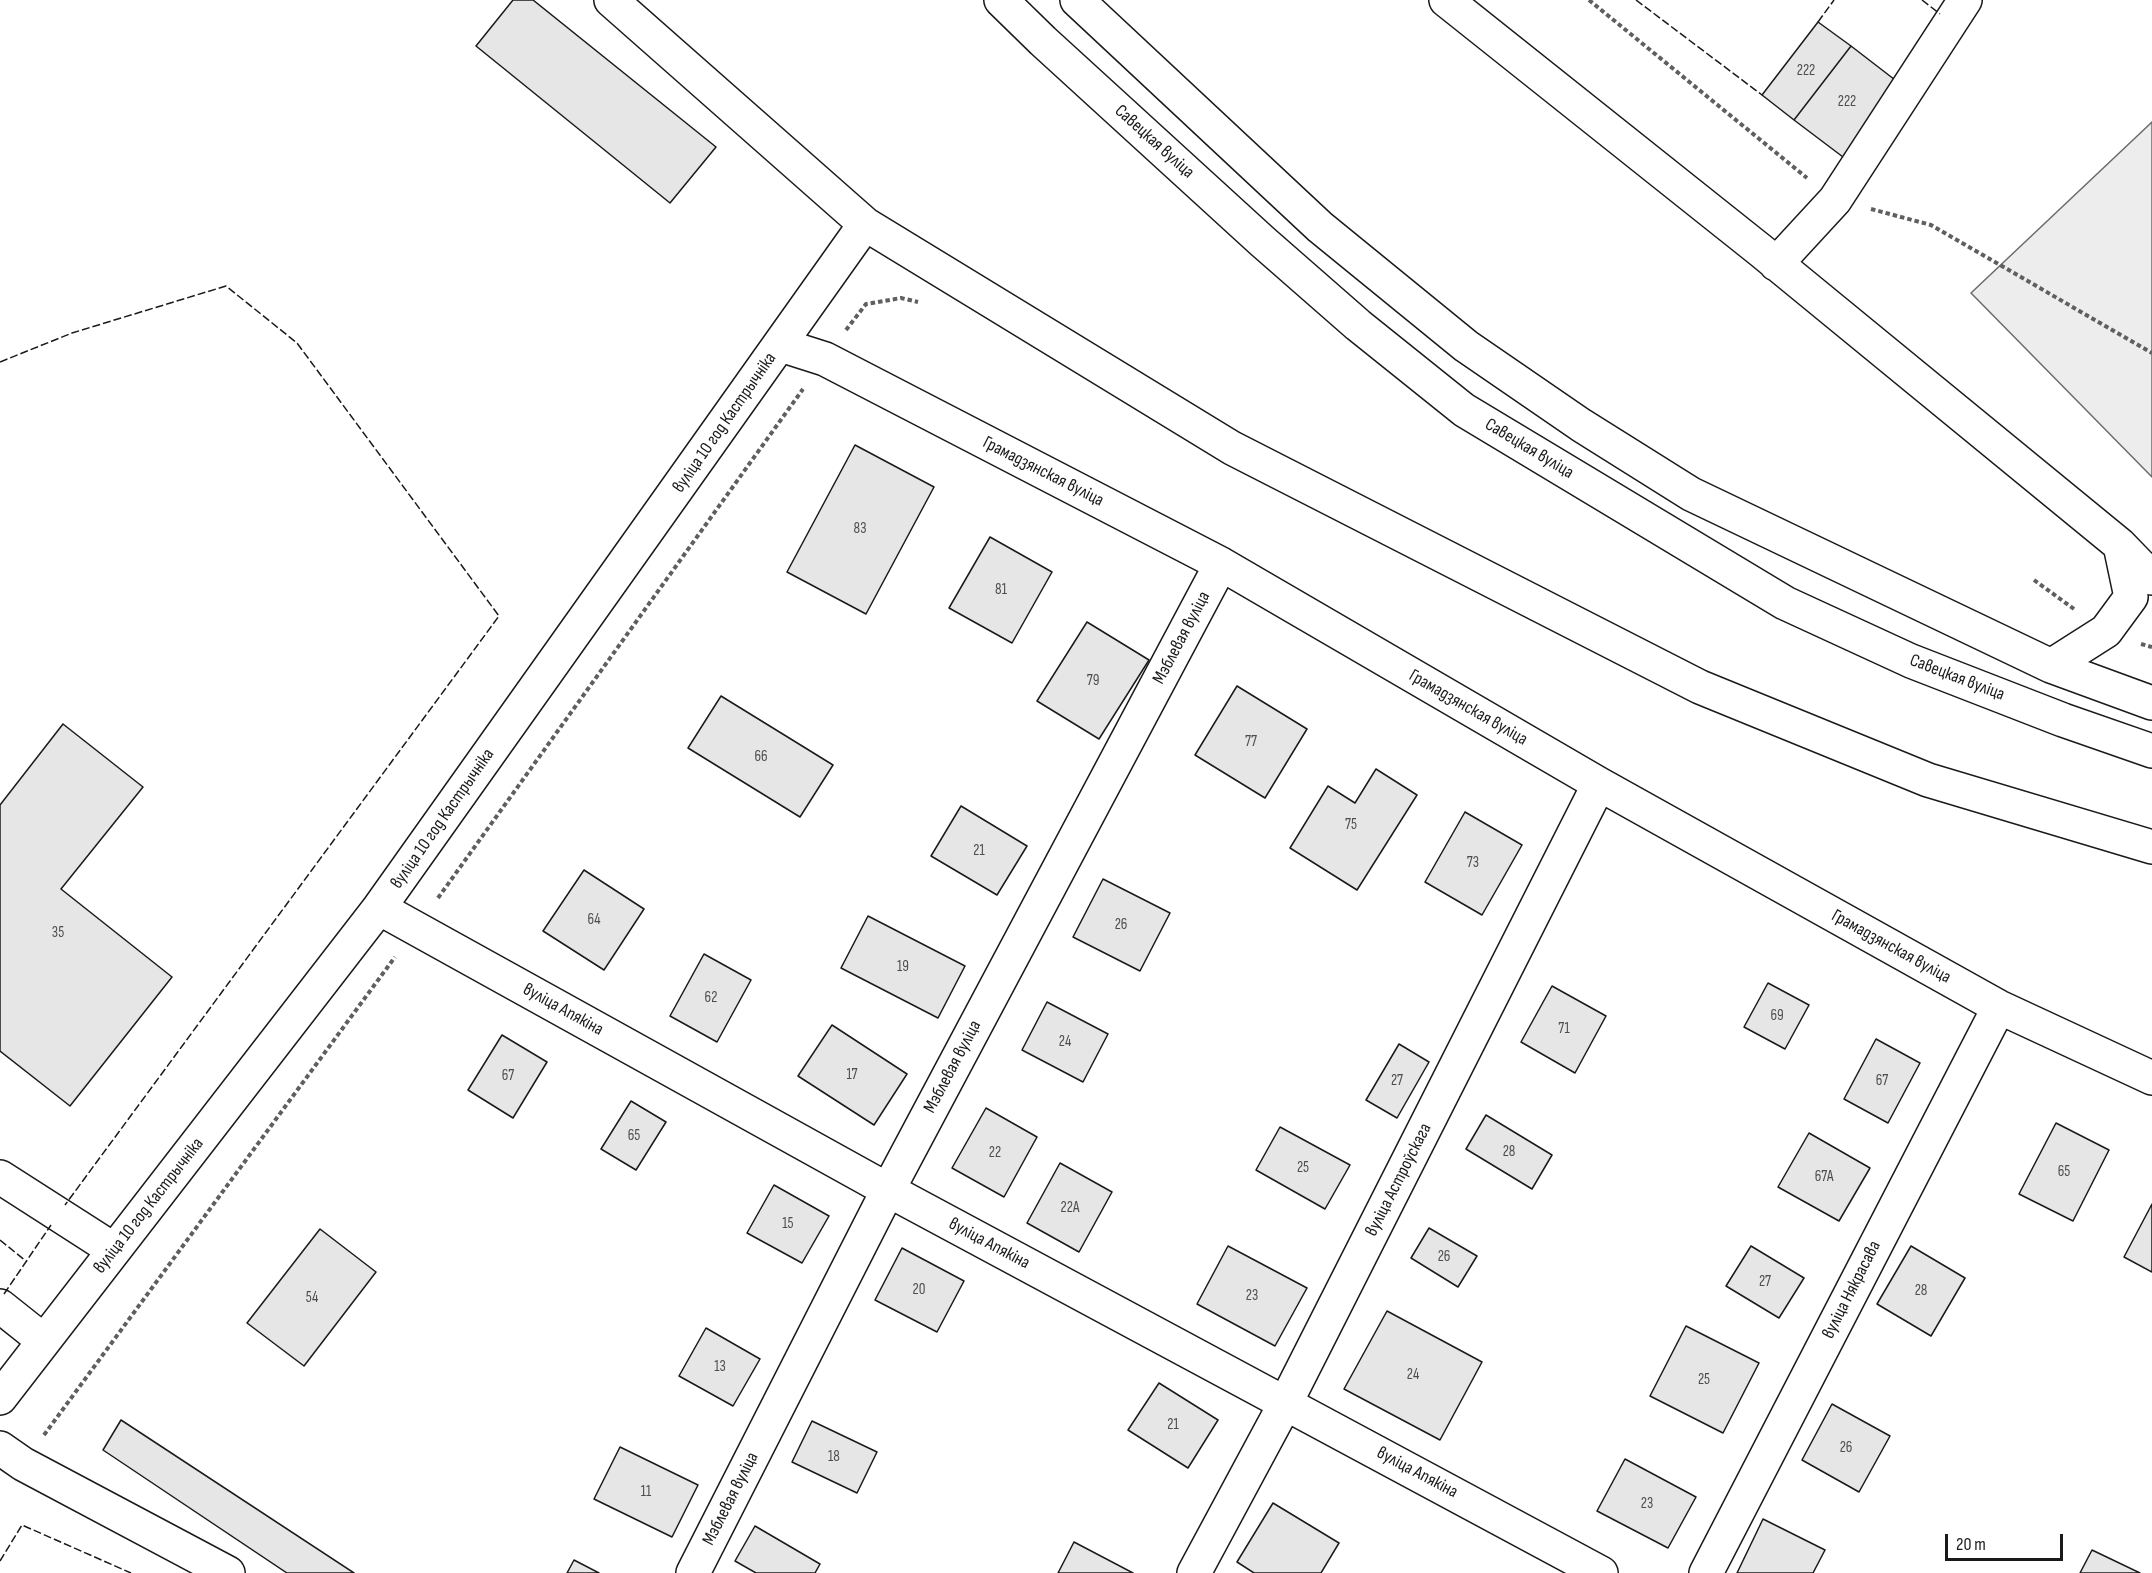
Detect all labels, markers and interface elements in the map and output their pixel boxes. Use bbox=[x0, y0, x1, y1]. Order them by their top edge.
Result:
house number: 222 bbox=[1797, 62, 1815, 80]
house number: 222 bbox=[1838, 93, 1856, 111]
street label: Савецкая вуліца bbox=[1110, 101, 1198, 183]
street label: вуліца 10 год Кастрычніка bbox=[669, 349, 781, 497]
street label: Савецкая вуліца bbox=[1481, 414, 1577, 484]
street label: Грамадзянская вуліца bbox=[979, 432, 1107, 512]
house number: 83 bbox=[854, 520, 866, 538]
house number: 81 bbox=[995, 581, 1007, 599]
street label: Мэблевая вуліца bbox=[1149, 588, 1215, 688]
street label: Савецкая вуліца bbox=[1907, 650, 2007, 706]
street label: Грамадзянская вуліца bbox=[1405, 665, 1531, 751]
house number: 79 bbox=[1087, 672, 1099, 690]
house number: 77 bbox=[1245, 733, 1257, 751]
street label: вуліца 10 год Кастрычніка bbox=[387, 745, 499, 893]
house number: 66 bbox=[754, 748, 768, 766]
house number: 75 bbox=[1345, 816, 1357, 834]
house number: 21 bbox=[973, 842, 985, 860]
house number: 73 bbox=[1467, 854, 1479, 872]
street label: Грамадзянская вуліца bbox=[1828, 905, 1954, 989]
house number: 64 bbox=[587, 911, 601, 929]
house number: 26 bbox=[1115, 916, 1127, 934]
house number: 35 bbox=[52, 924, 64, 942]
house number: 19 bbox=[897, 958, 909, 976]
street label: вуліца Апякіна bbox=[519, 979, 607, 1041]
house number: 62 bbox=[705, 989, 717, 1007]
house number: 69 bbox=[1770, 1007, 1784, 1025]
street label: Мэблевая вуліца bbox=[920, 1017, 986, 1117]
house number: 71 bbox=[1558, 1020, 1570, 1038]
house number: 24 bbox=[1059, 1033, 1071, 1051]
house number: 17 bbox=[846, 1066, 858, 1084]
house number: 67 bbox=[502, 1067, 514, 1085]
house number: 27 bbox=[1391, 1072, 1403, 1090]
house number: 67 bbox=[1876, 1072, 1888, 1090]
street label: вуліца Астроўскага bbox=[1361, 1120, 1437, 1240]
house number: 65 bbox=[628, 1127, 640, 1145]
street label: вуліца 10 год Кастрычніка bbox=[89, 1134, 209, 1278]
house number: 28 bbox=[1503, 1143, 1515, 1161]
house number: 22 bbox=[989, 1144, 1001, 1162]
house number: 25 bbox=[1297, 1159, 1309, 1177]
house number: 65 bbox=[2058, 1163, 2070, 1181]
house number: 67А bbox=[1815, 1168, 1833, 1186]
house number: 22А bbox=[1061, 1199, 1079, 1217]
street label: вуліца Апякіна bbox=[945, 1214, 1033, 1274]
house number: 15 bbox=[782, 1215, 794, 1233]
street label: вуліца Някрасава bbox=[1818, 1237, 1886, 1343]
house number: 26 bbox=[1438, 1248, 1450, 1266]
house number: 27 bbox=[1759, 1273, 1771, 1291]
house number: 20 bbox=[913, 1281, 925, 1299]
house number: 28 bbox=[1915, 1282, 1927, 1300]
house number: 23 bbox=[1246, 1287, 1258, 1305]
house number: 54 bbox=[306, 1289, 318, 1307]
house number: 13 bbox=[714, 1358, 726, 1376]
house number: 24 bbox=[1407, 1366, 1419, 1384]
house number: 25 bbox=[1698, 1371, 1710, 1389]
house number: 21 bbox=[1167, 1416, 1179, 1434]
house number: 26 bbox=[1840, 1439, 1852, 1457]
street label: вуліца Апякіна bbox=[1373, 1443, 1461, 1503]
house number: 18 bbox=[828, 1448, 840, 1466]
street label: Мэблевая вуліца bbox=[698, 1449, 764, 1549]
house number: 11 bbox=[641, 1483, 651, 1501]
house number: 23 bbox=[1641, 1495, 1653, 1513]
scale bar bbox=[1948, 1522, 2066, 1560]
text: 20 m bbox=[1956, 1534, 1986, 1555]

